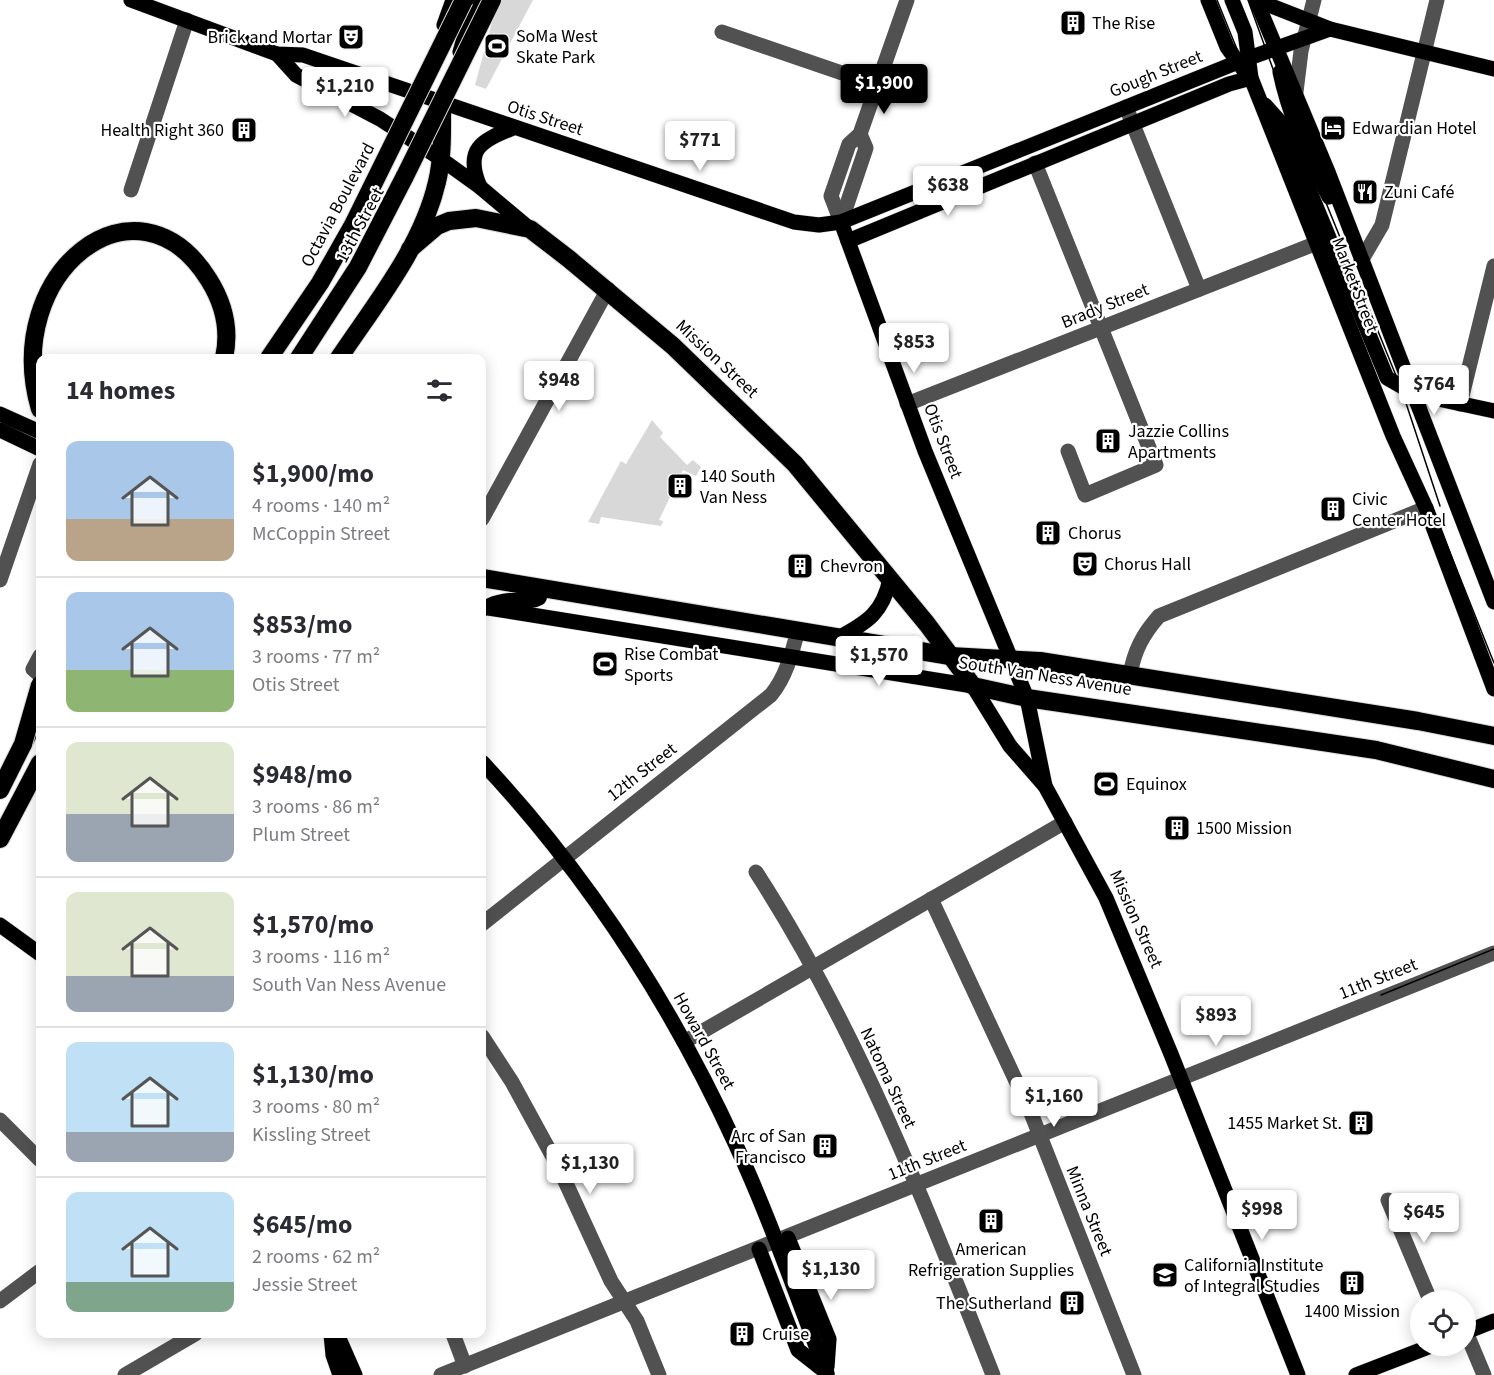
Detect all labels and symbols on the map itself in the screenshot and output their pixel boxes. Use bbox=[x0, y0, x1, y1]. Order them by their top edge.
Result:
building icon: The Rise bbox=[1058, 8, 1088, 38]
place label: The Rise bbox=[1092, 11, 1155, 36]
theatre icon: Brick and Mortar bbox=[336, 22, 366, 52]
place label: SoMa West Skate Park bbox=[516, 24, 597, 70]
place label: Brick and Mortar bbox=[207, 25, 333, 50]
sports icon: SoMa West Skate Park bbox=[482, 31, 512, 61]
street label: Gough Street bbox=[1106, 44, 1206, 104]
pin: $1,900 bbox=[835, 64, 933, 115]
pin: $1,210 bbox=[296, 67, 394, 118]
street label: Otis Street bbox=[504, 94, 586, 142]
hotel icon: Edwardian Hotel bbox=[1318, 113, 1348, 143]
building icon: Health Right 360 bbox=[229, 115, 259, 145]
place label: Edwardian Hotel bbox=[1352, 116, 1477, 141]
place label: Health Right 360 bbox=[100, 118, 224, 143]
pin: $771 bbox=[664, 121, 736, 172]
street label: Octavia Boulevard bbox=[295, 139, 381, 271]
pin: $638 bbox=[912, 166, 984, 217]
restaurant icon: Zuni Café bbox=[1350, 177, 1380, 207]
place label: Zuni Café bbox=[1384, 180, 1454, 205]
street label: 13th Street bbox=[330, 183, 390, 267]
street label: Market Street bbox=[1325, 234, 1385, 336]
street label: Brady Street bbox=[1057, 277, 1153, 335]
street label: Mission Street bbox=[670, 314, 764, 404]
pin: $853 bbox=[878, 323, 950, 374]
pin: $948 bbox=[523, 361, 595, 412]
pin: $764 bbox=[1398, 365, 1470, 416]
street label: Otis Street bbox=[917, 400, 969, 482]
place label: Jazzie Collins Apartments bbox=[1128, 419, 1229, 465]
building icon: Jazzie Collins Apartments bbox=[1093, 426, 1123, 456]
place label: 140 South Van Ness bbox=[700, 464, 775, 510]
building icon: 140 South Van Ness bbox=[665, 471, 695, 501]
place label: Civic Center Hotel bbox=[1352, 487, 1446, 533]
building icon: Civic Center Hotel bbox=[1318, 494, 1348, 524]
building icon: Chorus bbox=[1033, 518, 1063, 548]
place label: Chorus bbox=[1068, 521, 1121, 546]
theatre icon: Chorus Hall bbox=[1070, 549, 1100, 579]
building icon: Chevron bbox=[785, 551, 815, 581]
place label: Chorus Hall bbox=[1104, 552, 1191, 577]
place label: Chevron bbox=[820, 554, 883, 579]
pin: $1,570 bbox=[830, 636, 928, 687]
place label: Rise Combat Sports bbox=[624, 642, 718, 688]
sports icon: Rise Combat Sports bbox=[590, 649, 620, 679]
street label: South Van Ness Avenue bbox=[957, 650, 1133, 702]
street label: 12th Street bbox=[602, 737, 682, 807]
sports icon: Equinox bbox=[1091, 769, 1121, 799]
place label: Equinox bbox=[1126, 772, 1187, 797]
building icon: 1500 Mission bbox=[1162, 813, 1192, 843]
place label: 1500 Mission bbox=[1196, 816, 1292, 841]
street label: Mission Street bbox=[1103, 866, 1169, 972]
street label: 11th Street bbox=[1335, 952, 1421, 1006]
street label: Howard Street bbox=[667, 988, 741, 1094]
pin: $893 bbox=[1180, 996, 1252, 1047]
street label: Natoma Street bbox=[854, 1023, 922, 1133]
pin: $1,160 bbox=[1005, 1077, 1103, 1128]
building icon: 1455 Market St. bbox=[1346, 1108, 1376, 1138]
place label: 1455 Market St. bbox=[1227, 1111, 1342, 1136]
place label: Arc of San Francisco bbox=[731, 1124, 806, 1170]
building icon: Arc of San Francisco bbox=[810, 1131, 840, 1161]
street label: 11th Street bbox=[884, 1133, 970, 1187]
pin: $1,130 bbox=[541, 1144, 639, 1195]
street label: Minna Street bbox=[1060, 1162, 1118, 1260]
pin: $998 bbox=[1226, 1190, 1298, 1241]
pin: $645 bbox=[1388, 1193, 1460, 1244]
building icon: American Refrigeration Supplies bbox=[976, 1206, 1006, 1236]
place label: American Refrigeration Supplies bbox=[908, 1237, 1074, 1283]
pin: $1,130 bbox=[782, 1250, 880, 1301]
place label: California Institute of Integral Studies bbox=[1184, 1253, 1323, 1299]
school or university icon: California Institute of Integral Studies bbox=[1150, 1260, 1180, 1290]
building icon: 1400 Mission bbox=[1337, 1268, 1367, 1298]
building icon: The Sutherland bbox=[1057, 1288, 1087, 1318]
place label: The Sutherland bbox=[936, 1291, 1052, 1316]
place label: 1400 Mission bbox=[1304, 1299, 1400, 1324]
building icon: Cruise bbox=[727, 1319, 757, 1349]
place label: Cruise bbox=[762, 1322, 809, 1347]

